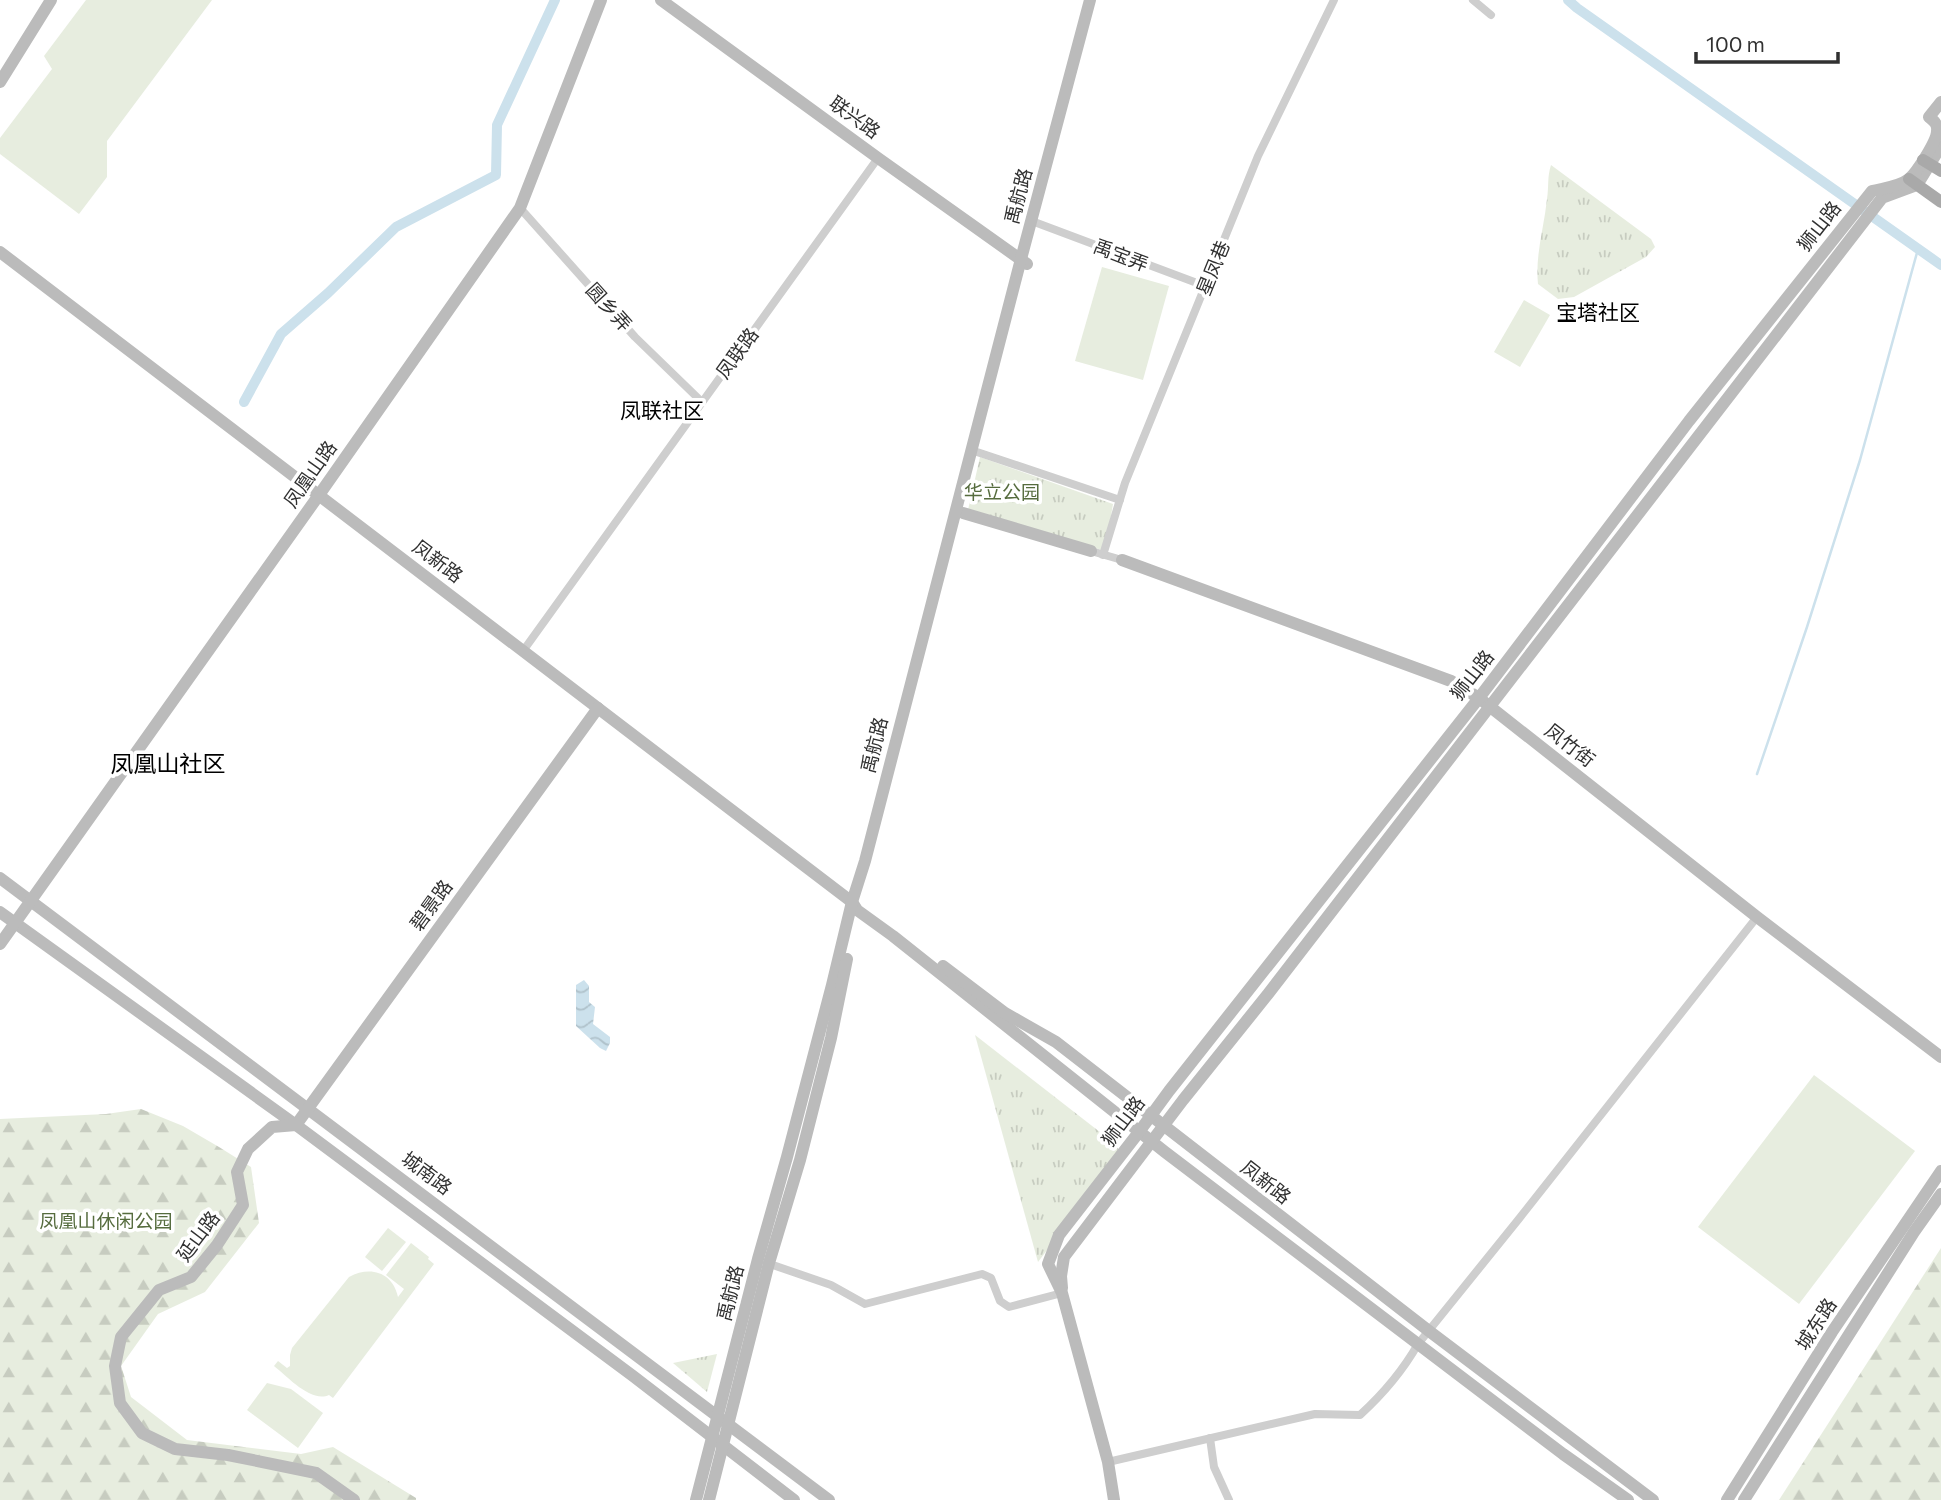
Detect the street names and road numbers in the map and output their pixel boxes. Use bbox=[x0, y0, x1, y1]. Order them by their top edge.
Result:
street label: 联兴路 bbox=[825, 91, 885, 143]
street label: 禹航路 bbox=[999, 165, 1036, 226]
street label: 狮山路 bbox=[1792, 196, 1845, 255]
street label: 禹宝弄 bbox=[1090, 234, 1152, 275]
street label: 星凤巷 bbox=[1191, 237, 1234, 299]
street label: 圆乡弄 bbox=[582, 278, 637, 336]
street label: 凤联路 bbox=[711, 323, 763, 383]
street label: 凤凰山路 bbox=[278, 436, 341, 511]
street label: 凤新路 bbox=[409, 534, 468, 587]
street label: 狮山路 bbox=[1445, 645, 1498, 704]
street label: 禹航路 bbox=[855, 714, 892, 775]
street label: 凤竹街 bbox=[1541, 718, 1600, 771]
street label: 碧景路 bbox=[405, 875, 457, 935]
street label: 狮山路 bbox=[1096, 1091, 1149, 1150]
street label: 城南路 bbox=[398, 1146, 457, 1199]
street label: 凤新路 bbox=[1237, 1155, 1296, 1208]
street label: 延山路 bbox=[171, 1206, 224, 1265]
street label: 禹航路 bbox=[711, 1262, 748, 1323]
street label: 城东路 bbox=[1790, 1294, 1841, 1354]

